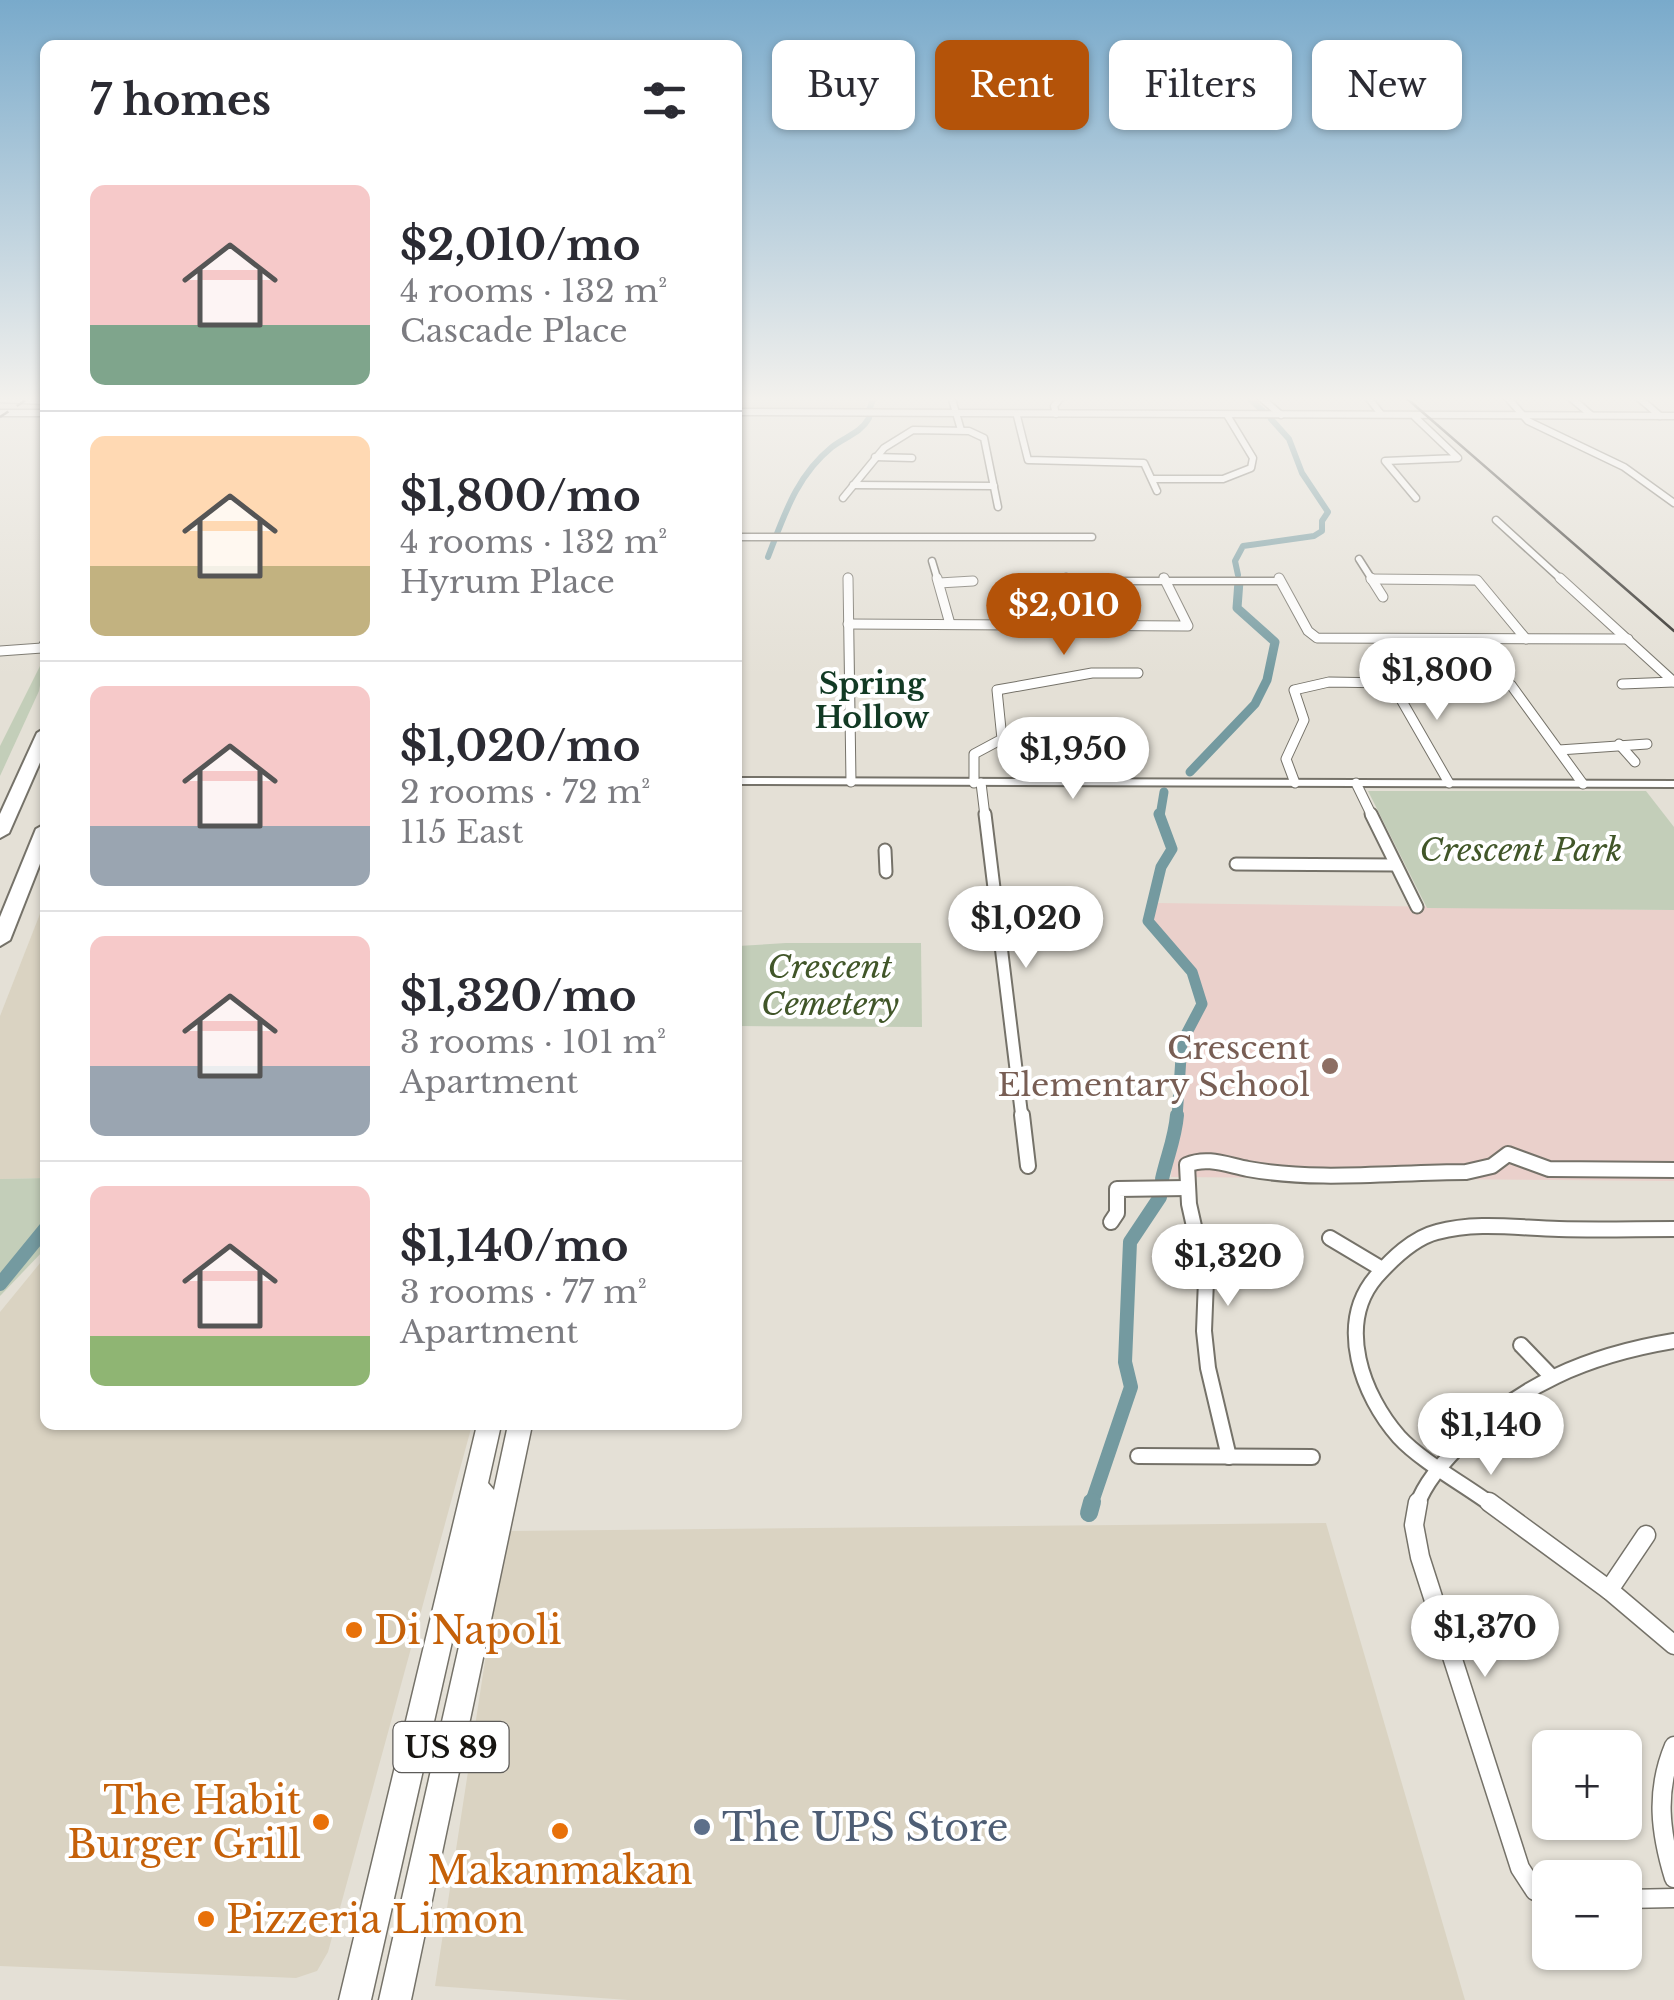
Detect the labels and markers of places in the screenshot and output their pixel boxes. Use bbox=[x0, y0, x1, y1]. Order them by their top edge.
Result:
pin: $2,010 bbox=[983, 573, 1145, 658]
pin: $1,800 bbox=[1356, 638, 1518, 723]
pin: $1,950 bbox=[992, 717, 1154, 802]
pin: $1,020 bbox=[945, 886, 1107, 971]
place label: Crescent Elementary School bbox=[997, 1028, 1310, 1105]
marker: Crescent Elementary School bbox=[1319, 1055, 1341, 1077]
pin: $1,320 bbox=[1147, 1224, 1309, 1309]
pin: $1,140 bbox=[1410, 1393, 1572, 1478]
pin: $1,370 bbox=[1404, 1595, 1566, 1680]
place label: Di Napoli bbox=[374, 1607, 561, 1654]
marker: Di Napoli bbox=[343, 1619, 365, 1641]
place label: The Habit Burger Grill bbox=[67, 1777, 302, 1868]
place label: The UPS Store bbox=[722, 1804, 1009, 1851]
marker: The Habit Burger Grill bbox=[310, 1811, 332, 1833]
marker: The UPS Store bbox=[691, 1816, 713, 1838]
marker: Makanmakan bbox=[549, 1820, 571, 1842]
place label: Makanmakan bbox=[427, 1847, 693, 1894]
place label: Pizzeria Limon bbox=[226, 1896, 524, 1943]
marker: Pizzeria Limon bbox=[195, 1908, 217, 1930]

